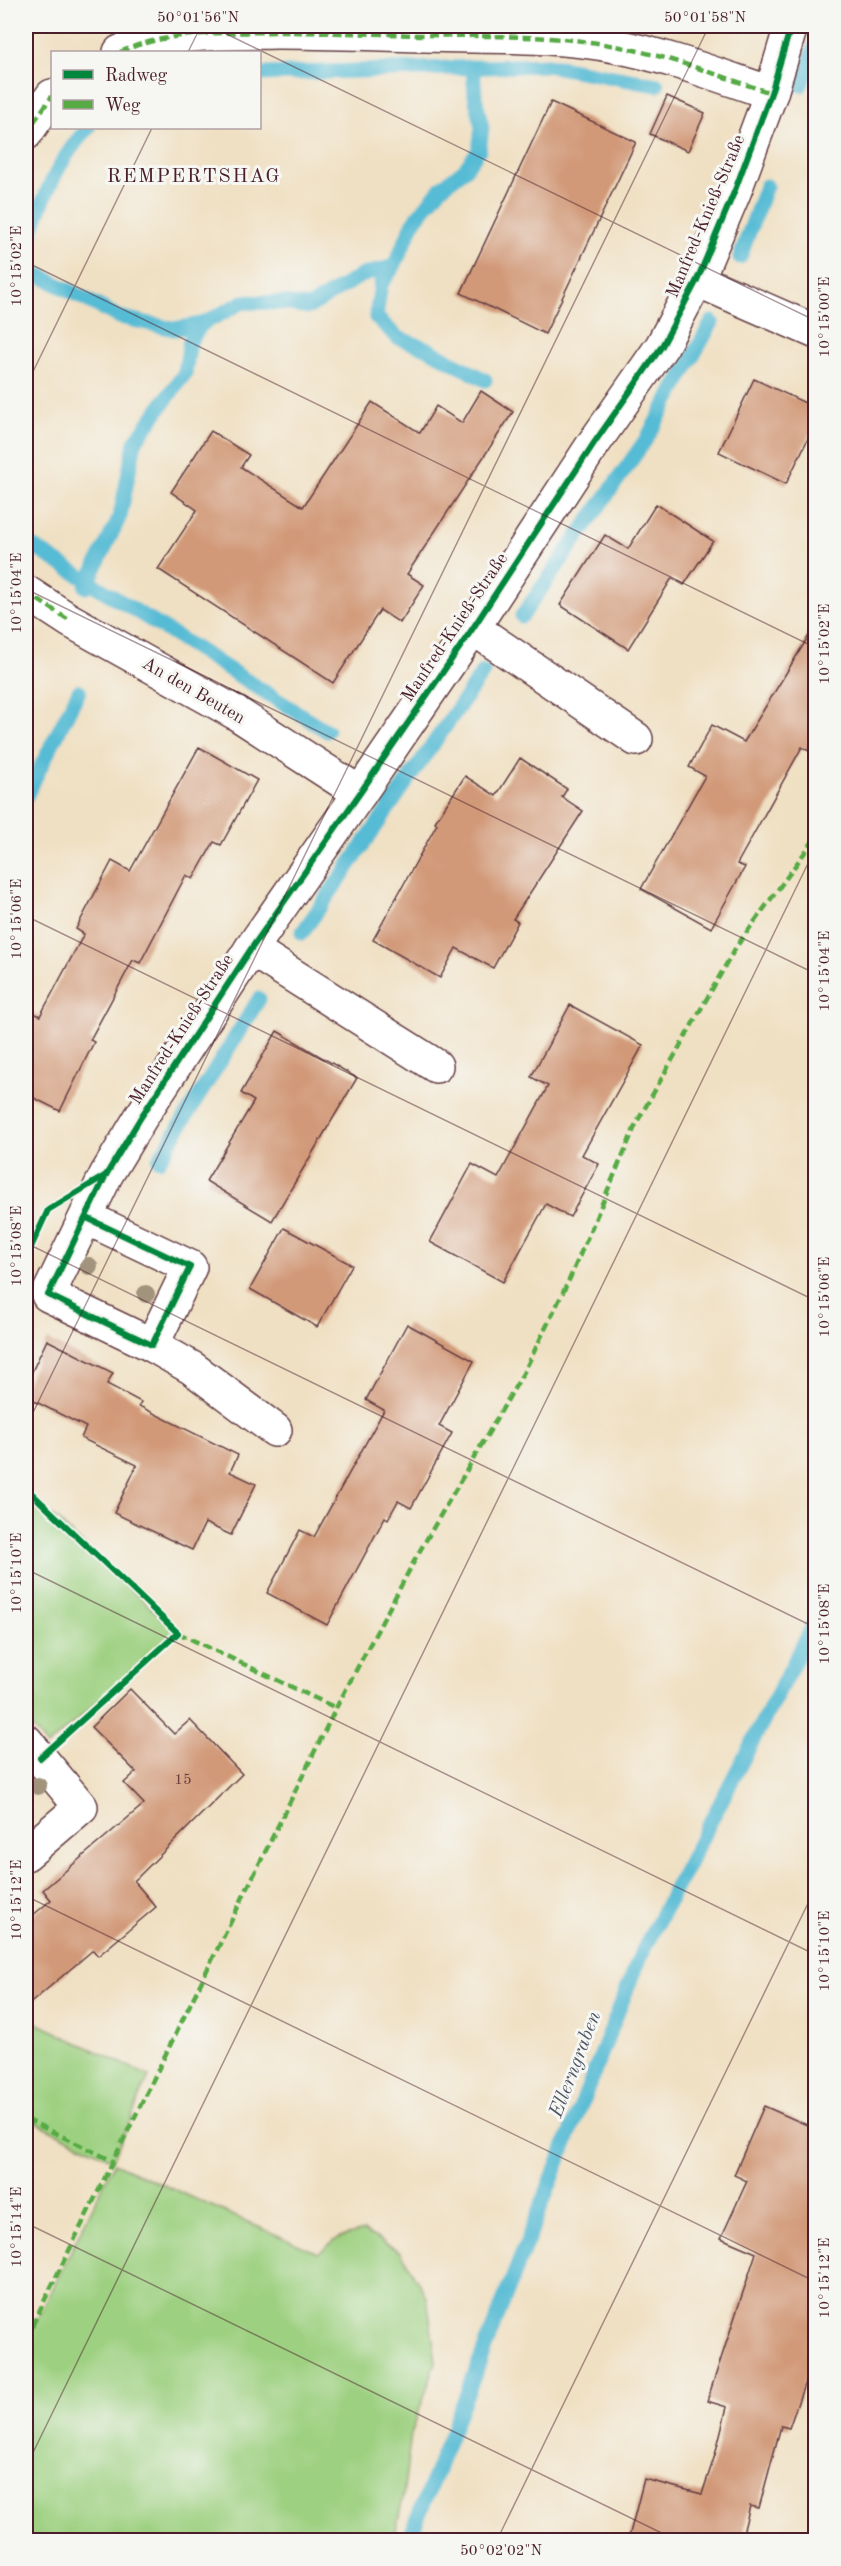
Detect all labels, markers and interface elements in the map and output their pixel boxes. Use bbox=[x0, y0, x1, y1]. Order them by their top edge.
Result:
text: 50°01'56"N bbox=[157, 11, 239, 26]
text: 50°01'58"N bbox=[664, 11, 746, 26]
legend bbox=[51, 51, 261, 129]
text: Radweg bbox=[105, 67, 168, 85]
text: Weg bbox=[105, 97, 141, 115]
street label: Manfred-Knieß-Straße bbox=[663, 132, 748, 301]
district label: REMPERTSHAG bbox=[107, 167, 281, 187]
text: 10°15'02"E bbox=[10, 226, 25, 306]
text: 10°15'00"E bbox=[818, 277, 833, 357]
street label: Manfred-Knieß-Straße bbox=[398, 550, 511, 705]
text: 10°15'04"E bbox=[10, 553, 25, 633]
text: 10°15'02"E bbox=[818, 604, 833, 684]
street label: An den Beuten bbox=[139, 654, 248, 728]
text: 10°15'06"E bbox=[10, 879, 25, 959]
text: 10°15'04"E bbox=[818, 931, 833, 1011]
street label: Manfred-Knieß-Straße bbox=[127, 951, 237, 1108]
text: 10°15'08"E bbox=[10, 1206, 25, 1286]
text: 10°15'06"E bbox=[818, 1257, 833, 1337]
text: 10°15'10"E bbox=[10, 1533, 25, 1613]
text: 10°15'08"E bbox=[818, 1584, 833, 1664]
house number: 15 bbox=[174, 1773, 192, 1788]
text: 10°15'12"E bbox=[10, 1860, 25, 1940]
text: 10°15'10"E bbox=[818, 1911, 833, 1991]
water label: Ellerngraben bbox=[546, 2009, 605, 2122]
text: 10°15'14"E bbox=[10, 2187, 25, 2267]
text: 10°15'12"E bbox=[818, 2238, 833, 2318]
text: 50°02'02"N bbox=[460, 2544, 542, 2559]

